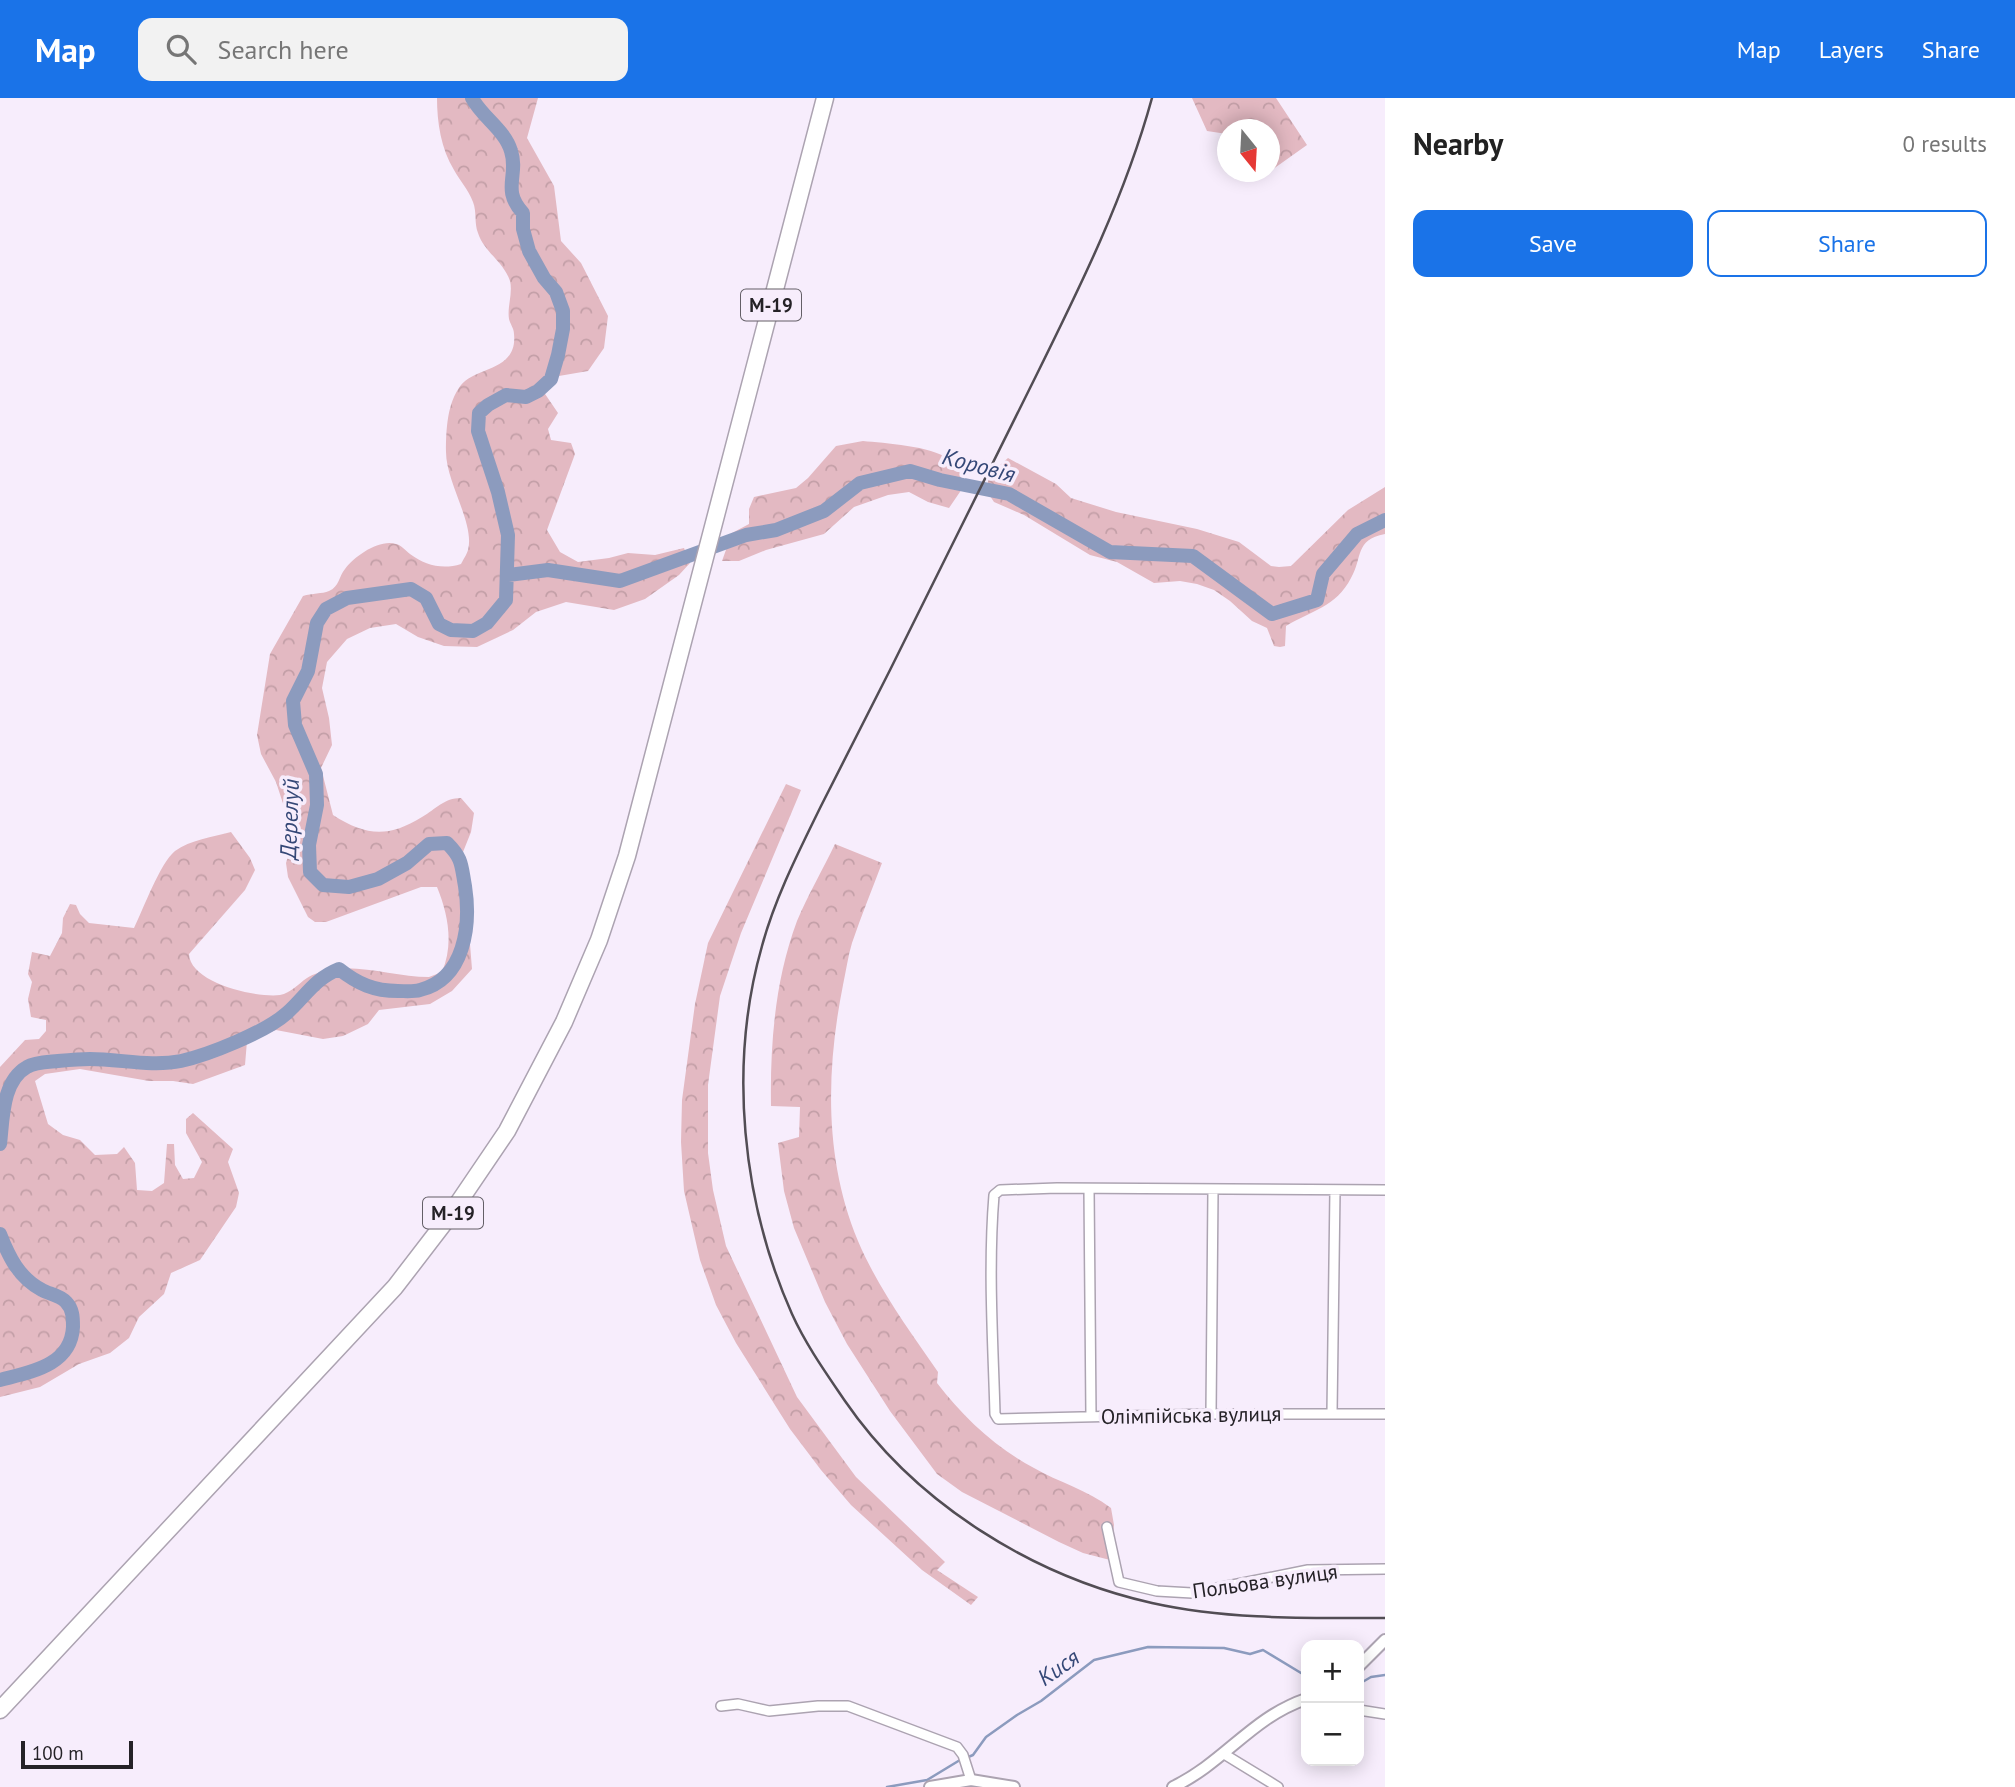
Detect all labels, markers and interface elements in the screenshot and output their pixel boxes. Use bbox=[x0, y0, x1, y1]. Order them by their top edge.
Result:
search box bbox=[138, 18, 628, 81]
text: Map bbox=[35, 28, 96, 71]
icon: search bbox=[162, 30, 200, 68]
text: Search here bbox=[218, 33, 349, 66]
text: Map bbox=[1737, 34, 1781, 65]
text: Layers bbox=[1819, 34, 1884, 65]
text: Share bbox=[1922, 34, 1980, 65]
north arrow bbox=[1217, 119, 1280, 182]
text: Nearby bbox=[1413, 124, 1503, 163]
text: 0 results bbox=[1903, 129, 1987, 158]
button: Save bbox=[1413, 210, 1693, 277]
button: Share bbox=[1707, 210, 1987, 277]
road number: М-19 bbox=[741, 290, 801, 321]
water label: Коровія bbox=[939, 441, 1019, 489]
water label: Дерелуй bbox=[273, 778, 305, 862]
road number: М-19 bbox=[423, 1198, 483, 1228]
street label: Олімпійська вулиця bbox=[1101, 1400, 1281, 1430]
street label: Польова вулиця bbox=[1191, 1557, 1339, 1605]
map controls bbox=[1301, 1640, 1364, 1766]
button: + bbox=[1301, 1640, 1364, 1703]
water label: Кися bbox=[1031, 1642, 1085, 1692]
button: − bbox=[1301, 1703, 1364, 1766]
scale bar bbox=[21, 1738, 133, 1770]
text: 100 m bbox=[32, 1741, 84, 1765]

